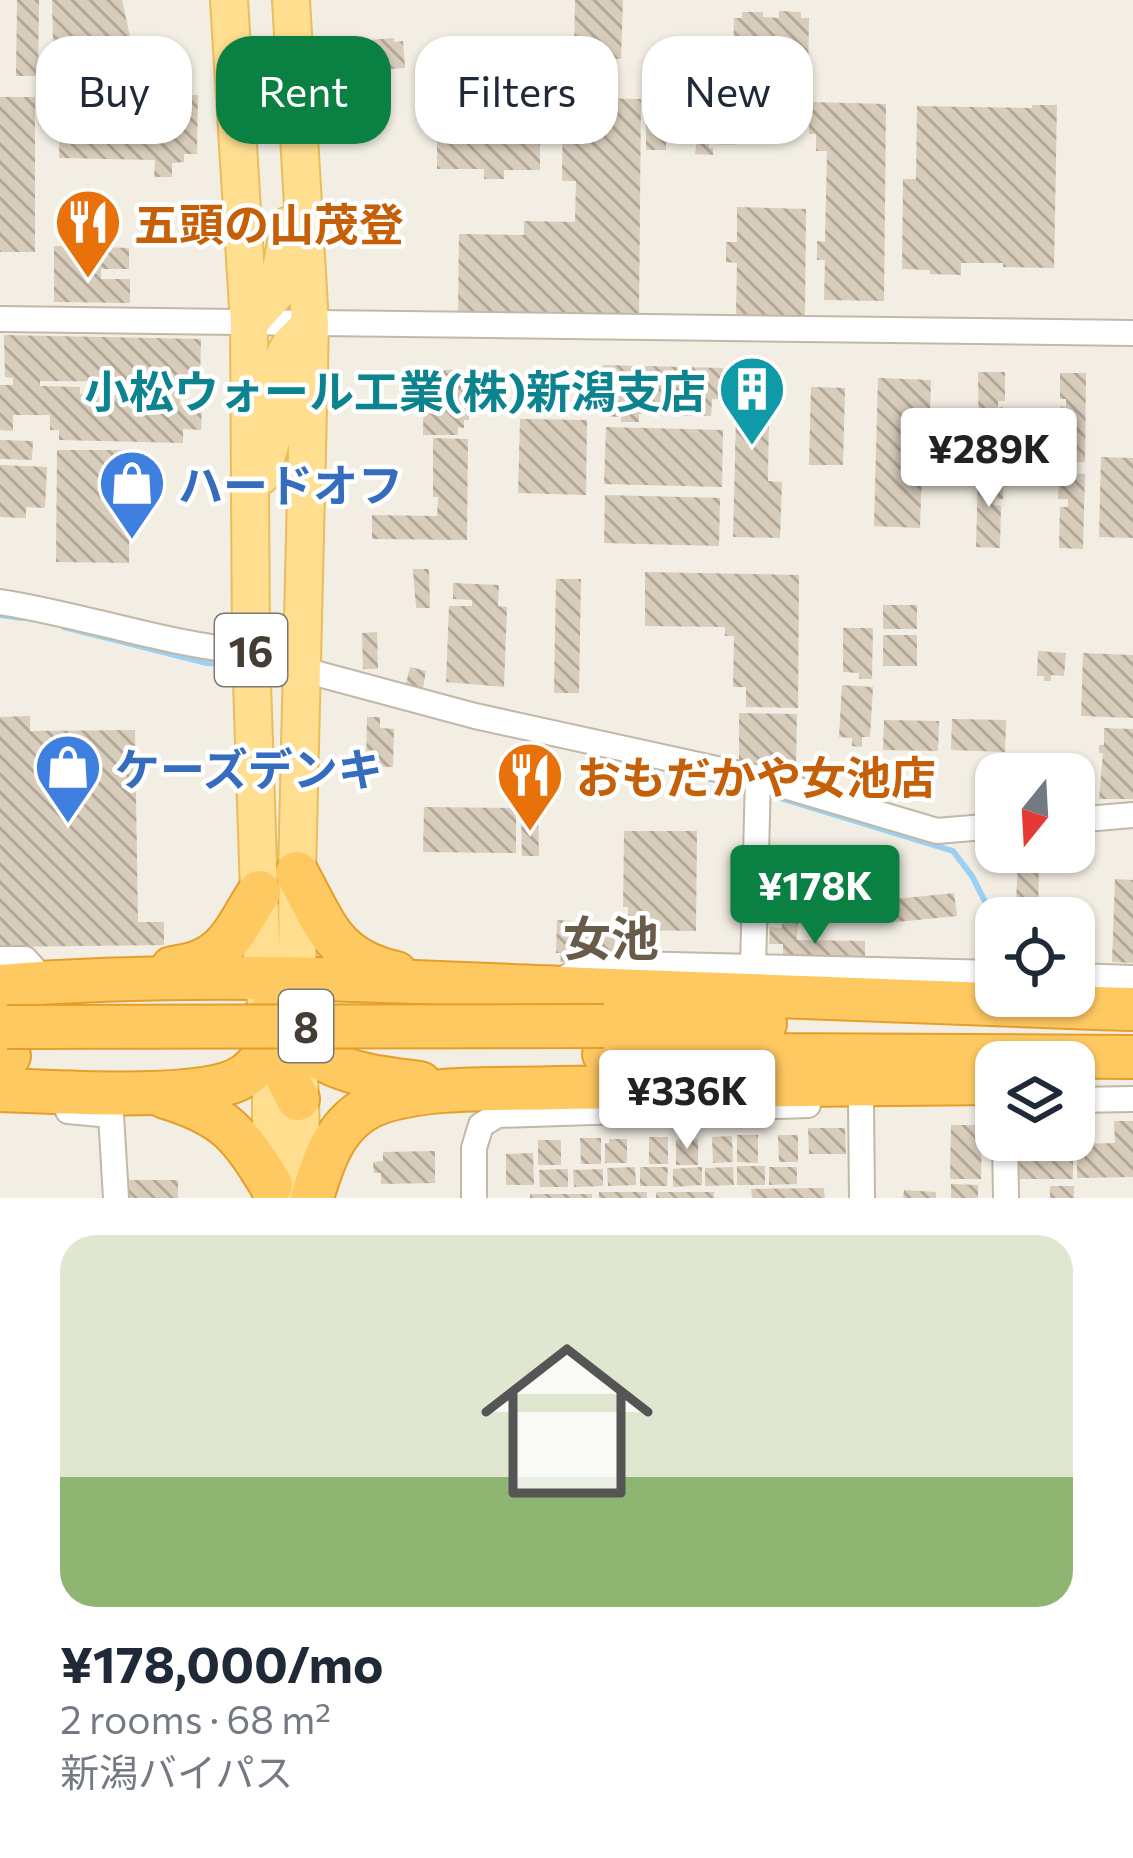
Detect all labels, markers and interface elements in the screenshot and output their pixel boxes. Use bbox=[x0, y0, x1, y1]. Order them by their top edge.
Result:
chip: Buy bbox=[36, 36, 192, 144]
chip: Rent bbox=[216, 36, 391, 144]
chip: Filters bbox=[415, 36, 618, 144]
chip: New bbox=[642, 36, 813, 144]
restaurant icon: 五頭の山茂登 bbox=[53, 187, 123, 281]
place label: 五頭の山茂登 bbox=[134, 195, 404, 250]
building icon: 小松ウォール工業(株)新潟支店 bbox=[717, 354, 787, 448]
place label: 小松ウォール工業(株)新潟支店 bbox=[84, 362, 706, 417]
pin: ¥289K bbox=[905, 408, 1073, 510]
text: ¥289K bbox=[928, 423, 1050, 471]
shop icon: ハードオフ bbox=[97, 448, 167, 542]
place label: ハードオフ bbox=[178, 456, 403, 511]
road number: 16 bbox=[215, 614, 287, 686]
shop icon: ケーズデンキ bbox=[33, 732, 103, 826]
place label: ケーズデンキ bbox=[115, 740, 383, 795]
restaurant icon: おもだかや女池店 bbox=[495, 740, 565, 834]
place label: おもだかや女池店 bbox=[576, 748, 936, 803]
north arrow bbox=[975, 753, 1095, 873]
map controls bbox=[975, 753, 1095, 1161]
pin: ¥178K bbox=[731, 845, 899, 947]
text: ¥178K bbox=[757, 860, 873, 908]
button: locate bbox=[975, 897, 1095, 1017]
district label: 女池 bbox=[563, 907, 659, 966]
road number: 8 bbox=[279, 990, 333, 1062]
button: layers bbox=[975, 1041, 1095, 1161]
pin: ¥336K bbox=[603, 1050, 771, 1152]
text: ¥336K bbox=[626, 1065, 748, 1113]
icon: home bbox=[459, 1313, 675, 1529]
text: ¥178,000/mo bbox=[60, 1631, 383, 1694]
text: 2 rooms · 68 m² bbox=[60, 1694, 331, 1742]
text: 新潟バイパス bbox=[60, 1747, 293, 1795]

